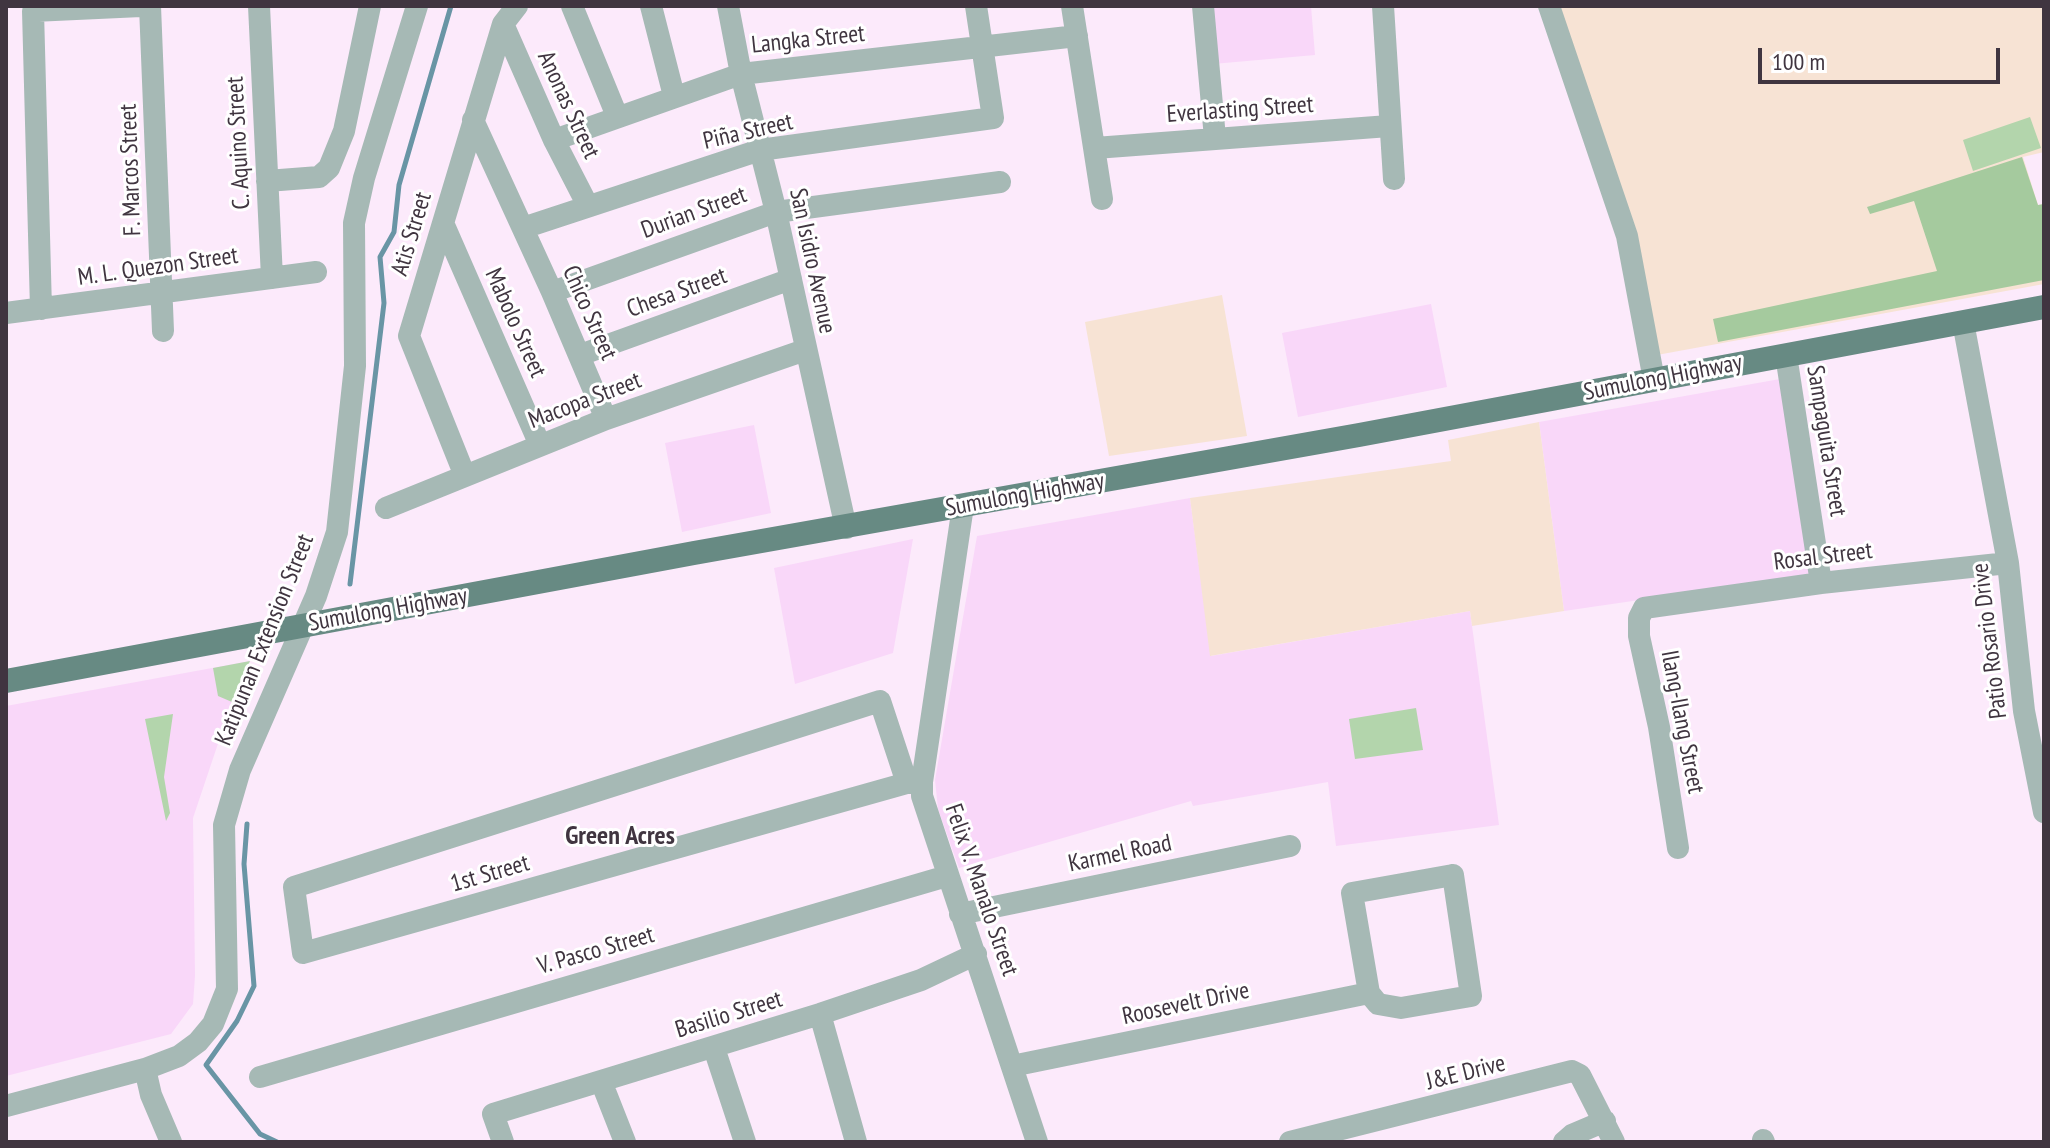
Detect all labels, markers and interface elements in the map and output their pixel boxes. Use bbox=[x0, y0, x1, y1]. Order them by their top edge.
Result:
street label: Langka Street bbox=[750, 20, 866, 60]
scale bar bbox=[1762, 32, 2004, 82]
text: 100 m bbox=[1772, 46, 1825, 77]
street label: Anonas Street bbox=[531, 47, 605, 163]
street label: C. Aquino Street bbox=[221, 76, 257, 210]
street label: Everlasting Street bbox=[1166, 91, 1314, 129]
street label: F. Marcos Street bbox=[114, 103, 148, 237]
street label: Piña Street bbox=[700, 108, 796, 156]
street label: Durian Street bbox=[638, 181, 750, 245]
street label: San Isidro Avenue bbox=[783, 186, 841, 336]
street label: Atis Street bbox=[386, 189, 438, 279]
street label: M. L. Quezon Street bbox=[76, 242, 240, 292]
street label: Chico Street bbox=[556, 261, 622, 365]
street label: Chesa Street bbox=[623, 262, 731, 324]
street label: Mabolo Street bbox=[478, 264, 552, 382]
street label: Sumulong Highway bbox=[1581, 349, 1745, 407]
street label: Sampaguita Street bbox=[1800, 363, 1852, 519]
street label: Macopa Street bbox=[525, 366, 645, 436]
street label: Sumulong Highway bbox=[943, 467, 1107, 523]
street label: Katipunan Extension Street bbox=[209, 530, 321, 750]
street label: Rosal Street bbox=[1772, 537, 1874, 577]
street label: Patio Rosario Drive bbox=[1966, 562, 2014, 720]
street label: Sumulong Highway bbox=[306, 582, 470, 638]
street label: Ilang-Ilang Street bbox=[1654, 648, 1710, 796]
street label: Felix V. Manalo Street bbox=[938, 800, 1024, 980]
district label: Green Acres bbox=[565, 821, 675, 853]
street label: Karmel Road bbox=[1066, 829, 1174, 879]
street label: 1st Street bbox=[447, 849, 533, 899]
street label: V. Pasco Street bbox=[534, 921, 658, 981]
street label: Roosevelt Drive bbox=[1120, 976, 1252, 1032]
street label: Basilio Street bbox=[672, 985, 786, 1045]
street label: J&E Drive bbox=[1423, 1049, 1509, 1097]

